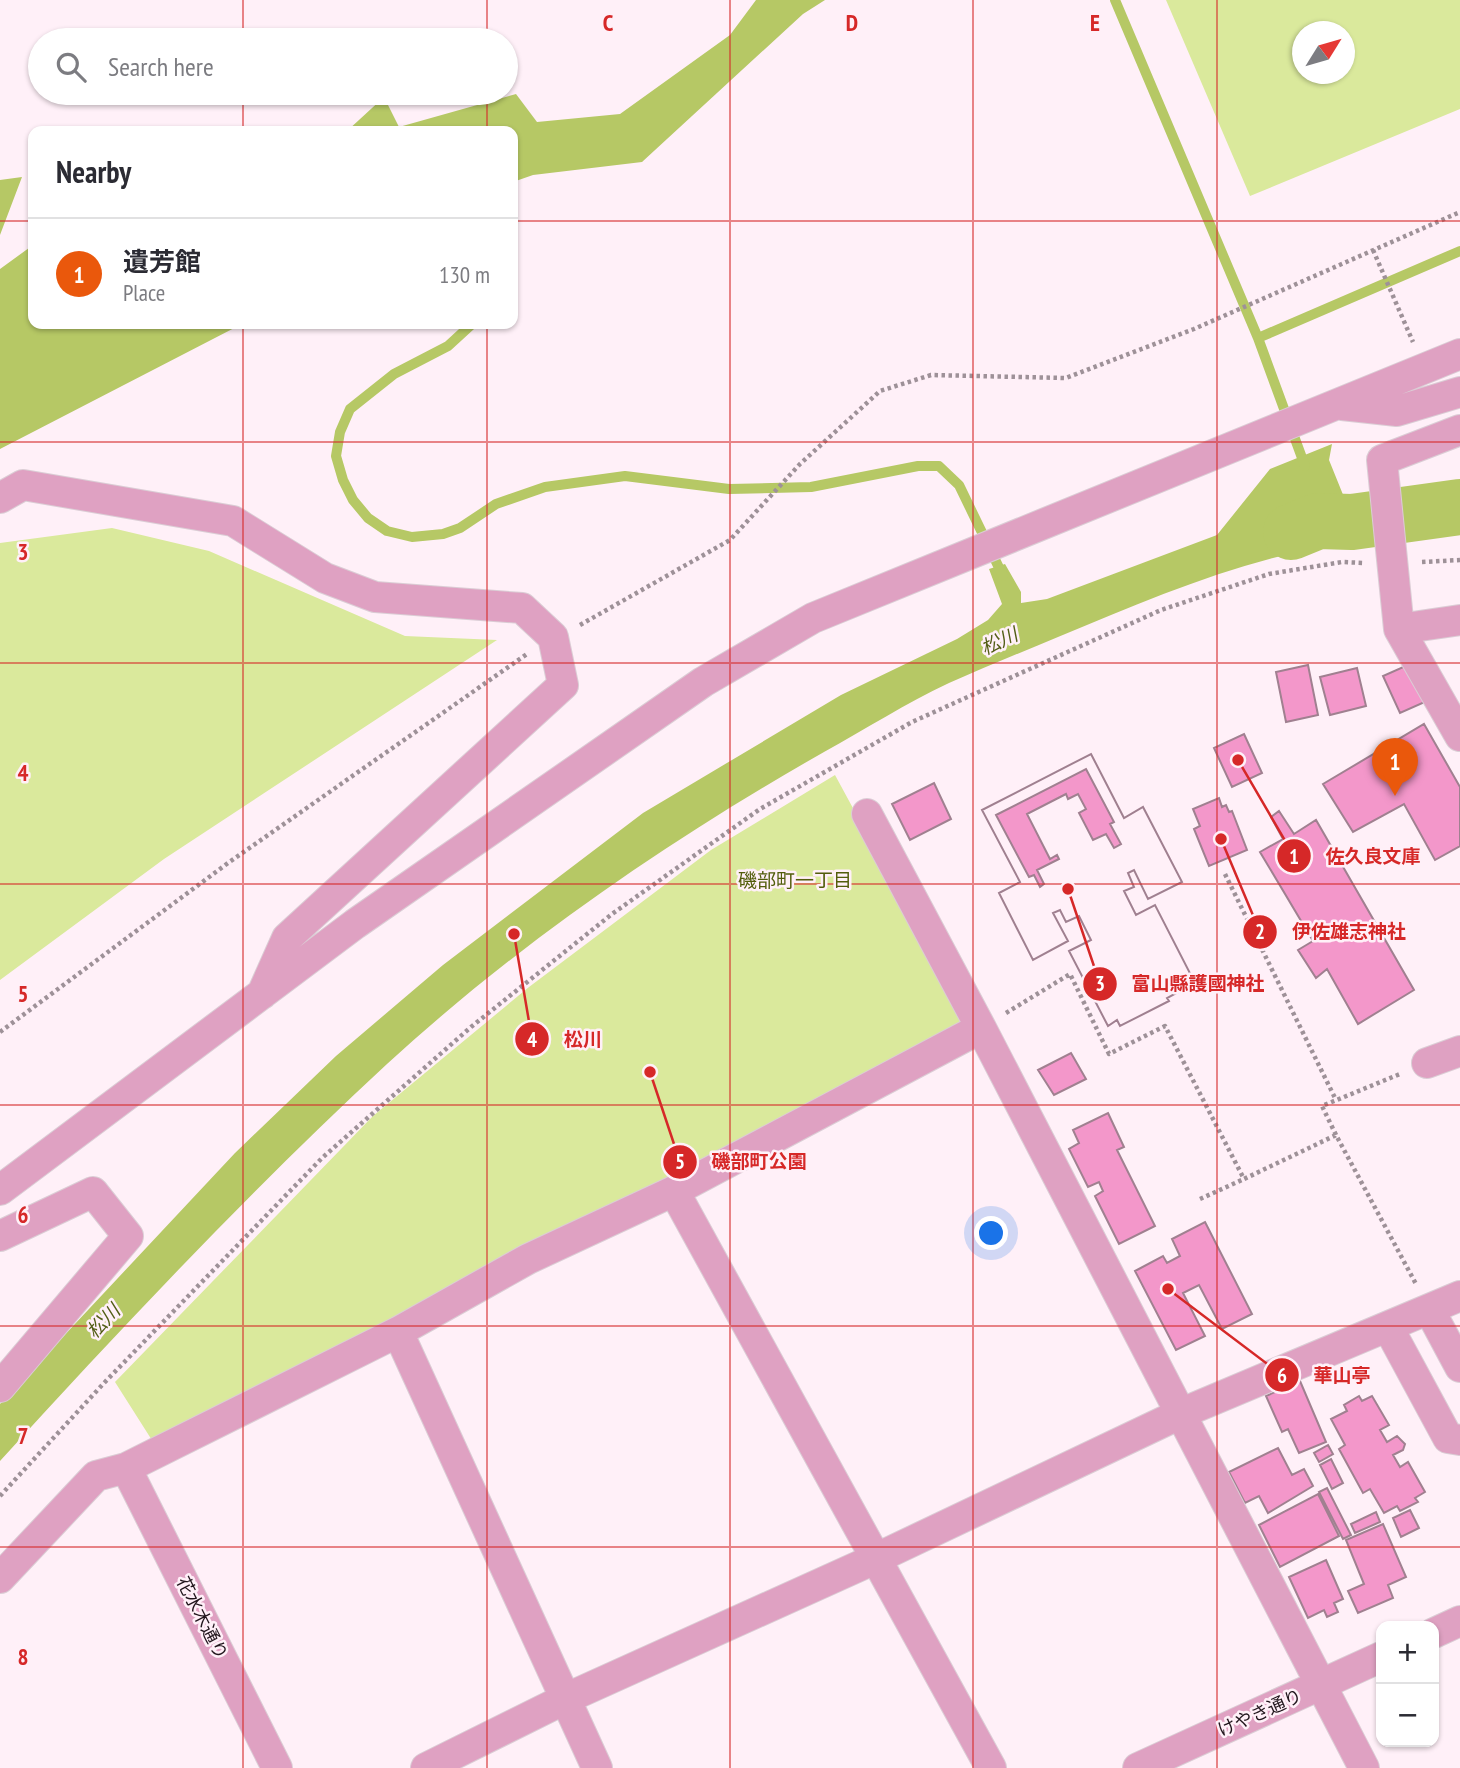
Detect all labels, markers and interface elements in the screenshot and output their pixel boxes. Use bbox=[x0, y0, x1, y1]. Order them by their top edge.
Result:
text: C bbox=[603, 8, 614, 37]
text: D bbox=[846, 8, 858, 37]
text: E bbox=[1090, 8, 1100, 37]
north arrow bbox=[1292, 21, 1355, 84]
search box bbox=[28, 28, 518, 105]
icon: search bbox=[52, 48, 90, 86]
text: Search here bbox=[108, 50, 214, 83]
text: Nearby bbox=[56, 152, 131, 191]
text: 遺芳館 bbox=[123, 245, 201, 278]
text: 1 bbox=[74, 260, 85, 289]
text: 130 m bbox=[439, 260, 490, 289]
text: Place bbox=[123, 278, 165, 307]
text: 3 bbox=[18, 537, 29, 566]
water label: 松川 bbox=[977, 621, 1023, 660]
pin: 1 bbox=[1372, 738, 1418, 796]
text: 4 bbox=[18, 758, 29, 787]
callout: 佐久良文庫 bbox=[1276, 836, 1434, 876]
text: 1 bbox=[1289, 843, 1299, 870]
text: 佐久良文庫 bbox=[1325, 844, 1421, 868]
district label: 磯部町一丁目 bbox=[738, 868, 852, 892]
callout: 伊佐雄志神社 bbox=[1243, 912, 1420, 952]
text: 2 bbox=[1255, 918, 1265, 945]
text: 伊佐雄志神社 bbox=[1292, 919, 1406, 943]
callout: 富山縣護國神社 bbox=[1083, 964, 1279, 1004]
text: 3 bbox=[1095, 970, 1105, 997]
text: 富山縣護國神社 bbox=[1131, 971, 1265, 995]
text: 5 bbox=[18, 979, 29, 1008]
callout: 松川 bbox=[515, 1019, 616, 1059]
text: 4 bbox=[527, 1026, 537, 1053]
text: 松川 bbox=[564, 1027, 602, 1051]
callout: 磯部町公園 bbox=[662, 1142, 820, 1182]
text: 5 bbox=[675, 1148, 685, 1175]
text: 磯部町公園 bbox=[711, 1149, 807, 1173]
text: 6 bbox=[18, 1200, 29, 1229]
your location bbox=[974, 1216, 1008, 1250]
water label: 松川 bbox=[81, 1298, 126, 1343]
callout: 華山亭 bbox=[1265, 1355, 1385, 1395]
text: 6 bbox=[1277, 1362, 1287, 1389]
text: 華山亭 bbox=[1313, 1363, 1371, 1387]
text: 7 bbox=[18, 1421, 29, 1450]
street label: 花水木通り bbox=[172, 1572, 233, 1663]
map controls bbox=[1376, 1621, 1439, 1747]
button: + bbox=[1376, 1621, 1439, 1684]
text: 8 bbox=[18, 1642, 29, 1671]
street label: けやき通り bbox=[1214, 1684, 1306, 1741]
button: − bbox=[1376, 1684, 1439, 1747]

